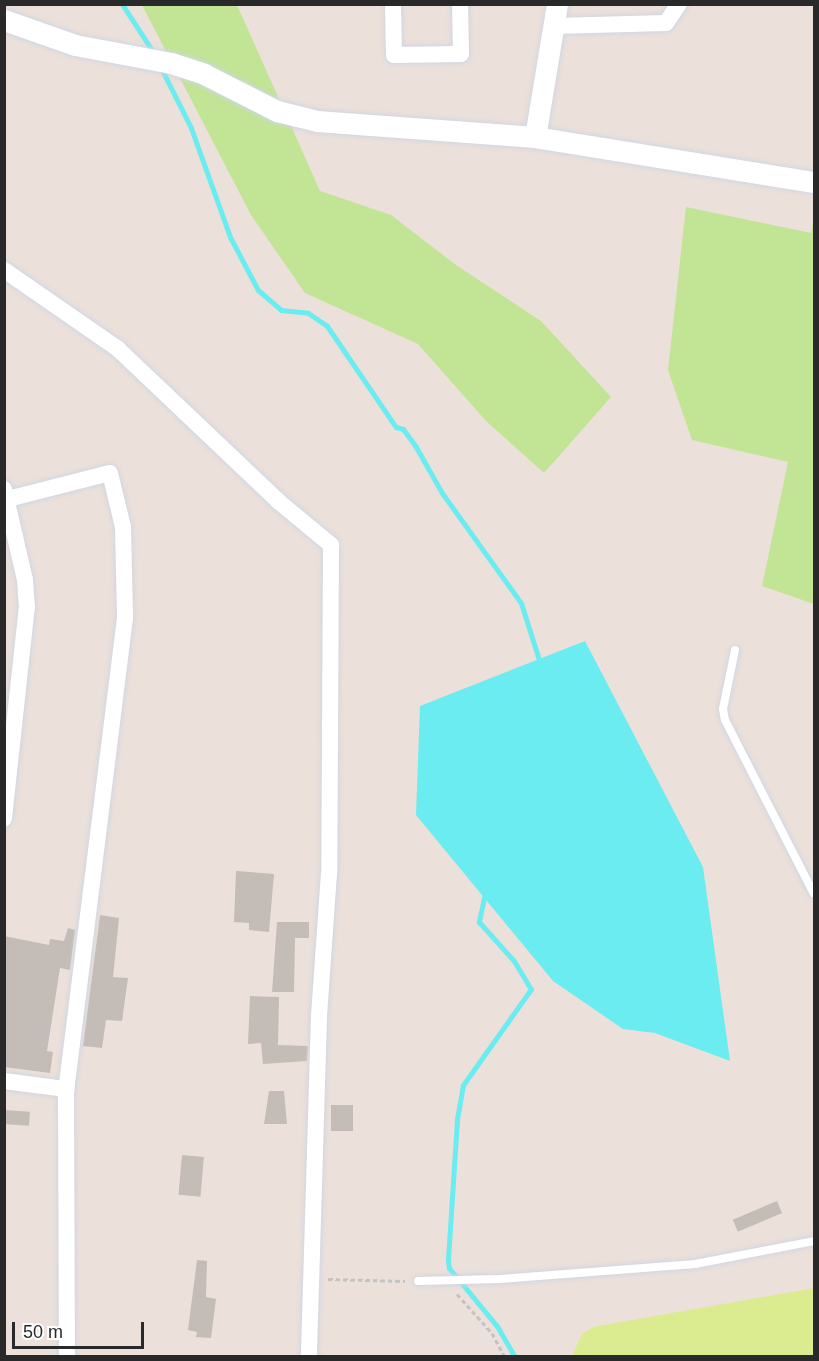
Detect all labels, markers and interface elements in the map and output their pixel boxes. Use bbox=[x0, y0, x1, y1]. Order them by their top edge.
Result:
scale bar bbox=[15, 1310, 147, 1348]
text: 50 m bbox=[23, 1322, 63, 1342]

